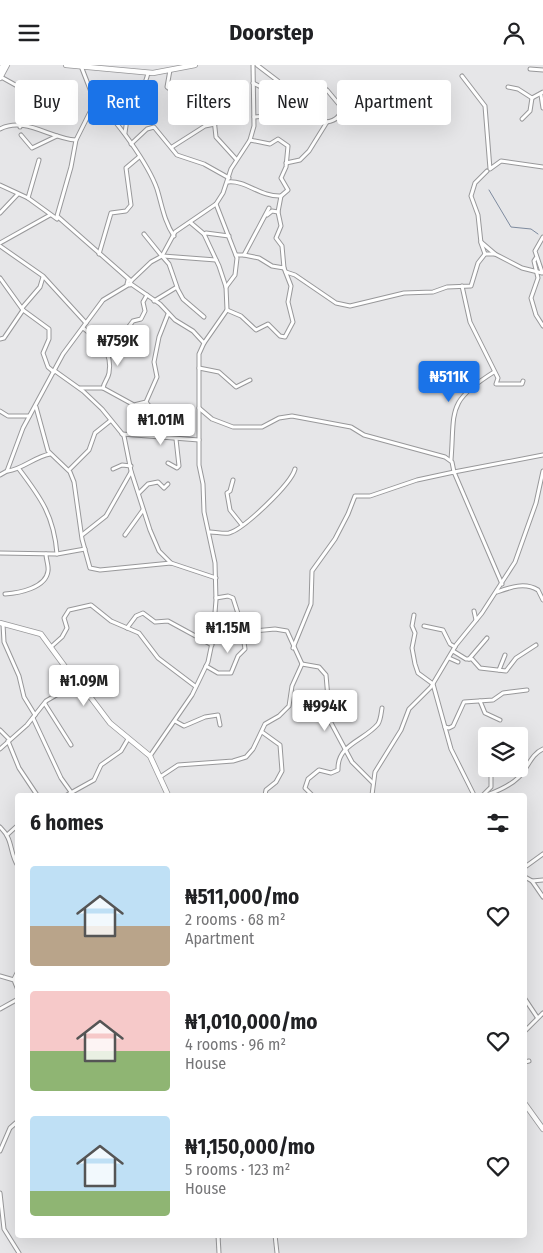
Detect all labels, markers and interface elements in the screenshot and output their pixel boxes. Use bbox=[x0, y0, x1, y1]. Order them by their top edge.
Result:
icon: menu bbox=[15, 19, 43, 47]
text: Doorstep bbox=[229, 19, 314, 46]
icon: person bbox=[500, 19, 528, 47]
chip: Buy bbox=[15, 80, 78, 125]
chip: Rent bbox=[88, 80, 158, 125]
chip: Filters bbox=[168, 80, 249, 125]
chip: New bbox=[259, 80, 327, 125]
chip: Apartment bbox=[337, 80, 451, 125]
pin: ₦759K bbox=[83, 325, 153, 367]
text: ₦759K bbox=[97, 331, 139, 350]
pin: ₦511K bbox=[414, 361, 484, 403]
text: ₦511K bbox=[430, 367, 468, 386]
pin: ₦1.01M bbox=[120, 403, 202, 446]
text: ₦1.01M bbox=[138, 410, 184, 429]
pin: ₦1.15M bbox=[187, 611, 269, 654]
text: ₦1.15M bbox=[206, 618, 250, 637]
pin: ₦1.09M bbox=[43, 665, 125, 707]
text: ₦1.09M bbox=[60, 671, 108, 690]
pin: ₦994K bbox=[290, 689, 360, 732]
text: ₦994K bbox=[303, 696, 347, 715]
map controls bbox=[478, 727, 528, 777]
button: layers bbox=[478, 727, 528, 777]
icon: filters bbox=[484, 809, 512, 837]
text: 6 homes bbox=[30, 810, 103, 836]
text: ₦511,000/mo bbox=[185, 884, 299, 910]
icon: home bbox=[70, 886, 130, 946]
icon: heart bbox=[484, 902, 512, 930]
text: 2 rooms · 68 m² bbox=[185, 910, 286, 929]
text: Apartment bbox=[185, 929, 254, 948]
text: ₦1,010,000/mo bbox=[185, 1009, 317, 1035]
icon: home bbox=[70, 1011, 130, 1071]
icon: heart bbox=[484, 1027, 512, 1055]
text: 4 rooms · 96 m² bbox=[185, 1035, 286, 1054]
text: House bbox=[185, 1054, 226, 1073]
text: ₦1,150,000/mo bbox=[185, 1134, 315, 1160]
icon: home bbox=[70, 1136, 130, 1196]
icon: heart bbox=[484, 1152, 512, 1180]
text: 5 rooms · 123 m² bbox=[185, 1160, 290, 1179]
text: House bbox=[185, 1179, 226, 1198]

